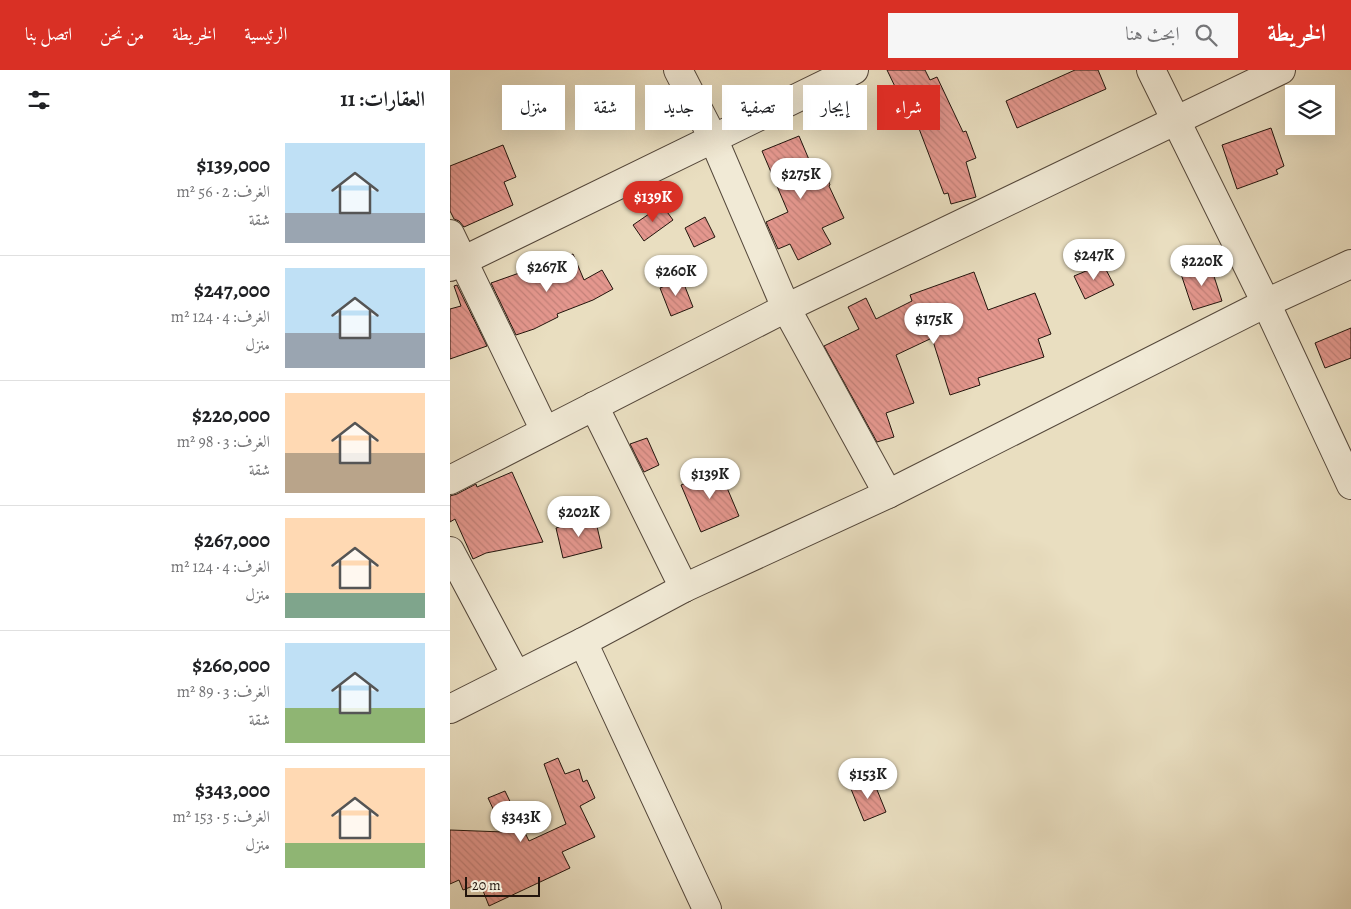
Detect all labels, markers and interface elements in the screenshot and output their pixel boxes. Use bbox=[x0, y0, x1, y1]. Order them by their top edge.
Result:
search box bbox=[888, 13, 1238, 58]
text: الخريطة bbox=[1268, 17, 1326, 49]
text: ابحث هنا bbox=[1125, 21, 1180, 47]
icon: search bbox=[1192, 21, 1220, 49]
text: اتصل بنا bbox=[25, 22, 72, 46]
text: من نحن bbox=[100, 22, 144, 46]
text: الخريطة bbox=[172, 22, 216, 46]
text: الرئيسية bbox=[244, 22, 287, 46]
text: العقارات: 11 bbox=[340, 85, 425, 113]
chip: منزل bbox=[502, 85, 565, 130]
chip: شقة bbox=[575, 85, 635, 130]
chip: جديد bbox=[645, 85, 712, 130]
chip: تصفية bbox=[722, 85, 793, 130]
chip: إيجار bbox=[803, 85, 867, 130]
chip: شراء bbox=[877, 85, 940, 130]
map controls bbox=[1285, 85, 1335, 135]
button: layers bbox=[1285, 85, 1335, 135]
icon: filters bbox=[25, 86, 53, 114]
text: $139,000 bbox=[197, 151, 270, 179]
pin: $275K bbox=[766, 158, 836, 200]
icon: home bbox=[325, 163, 385, 223]
text: $275K bbox=[781, 163, 821, 185]
pin: $139K bbox=[618, 180, 688, 223]
text: الغرف: 2 · 56 m² bbox=[177, 181, 270, 203]
text: $139K bbox=[634, 186, 672, 208]
text: شقة bbox=[249, 209, 270, 231]
pin: $247K bbox=[1059, 238, 1129, 281]
text: $247K bbox=[1074, 244, 1114, 266]
pin: $220K bbox=[1167, 244, 1237, 287]
pin: $267K bbox=[512, 250, 582, 293]
text: $220K bbox=[1181, 250, 1223, 272]
pin: $260K bbox=[641, 254, 711, 297]
text: $267K bbox=[527, 256, 567, 278]
text: $260K bbox=[655, 260, 697, 282]
text: $247,000 bbox=[194, 276, 270, 304]
icon: home bbox=[325, 288, 385, 348]
pin: $175K bbox=[899, 302, 969, 345]
text: الغرف: 4 · 124 m² bbox=[171, 306, 270, 328]
text: $175K bbox=[915, 308, 953, 330]
text: منزل bbox=[245, 334, 270, 356]
text: $220,000 bbox=[192, 401, 270, 429]
icon: home bbox=[325, 413, 385, 473]
text: الغرف: 3 · 98 m² bbox=[177, 431, 270, 453]
pin: $139K bbox=[675, 458, 745, 500]
text: شقة bbox=[249, 459, 270, 481]
text: $139K bbox=[691, 463, 729, 485]
pin: $202K bbox=[544, 496, 614, 538]
text: $202K bbox=[558, 501, 600, 523]
text: $267,000 bbox=[194, 526, 270, 554]
icon: home bbox=[325, 538, 385, 598]
text: الغرف: 4 · 124 m² bbox=[171, 556, 270, 578]
text: منزل bbox=[245, 584, 270, 606]
text: $260,000 bbox=[192, 651, 270, 679]
icon: home bbox=[325, 663, 385, 723]
text: الغرف: 3 · 89 m² bbox=[177, 681, 270, 703]
text: شقة bbox=[249, 709, 270, 731]
pin: $153K bbox=[833, 758, 903, 800]
text: $153K bbox=[849, 763, 887, 785]
text: $343,000 bbox=[195, 776, 270, 804]
icon: home bbox=[325, 788, 385, 848]
pin: $343K bbox=[486, 800, 556, 843]
text: الغرف: 5 · 153 m² bbox=[173, 806, 270, 828]
text: $343K bbox=[501, 806, 541, 828]
text: منزل bbox=[245, 834, 270, 856]
scale bar bbox=[465, 874, 540, 897]
text: 20 m bbox=[472, 876, 501, 895]

